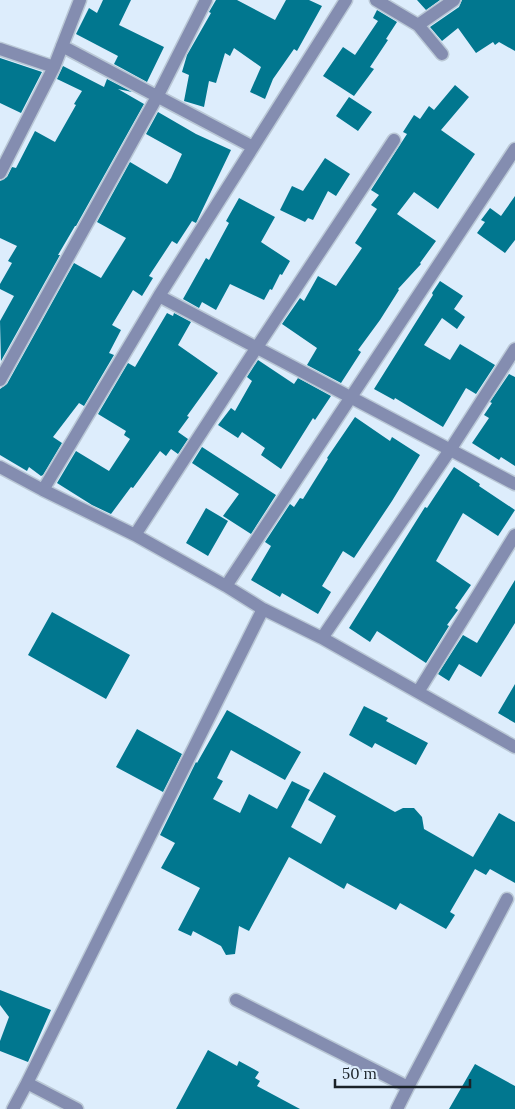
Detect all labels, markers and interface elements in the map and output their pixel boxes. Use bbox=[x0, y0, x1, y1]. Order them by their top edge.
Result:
scale bar bbox=[335, 1056, 470, 1088]
text: 50 m bbox=[342, 1064, 377, 1083]

